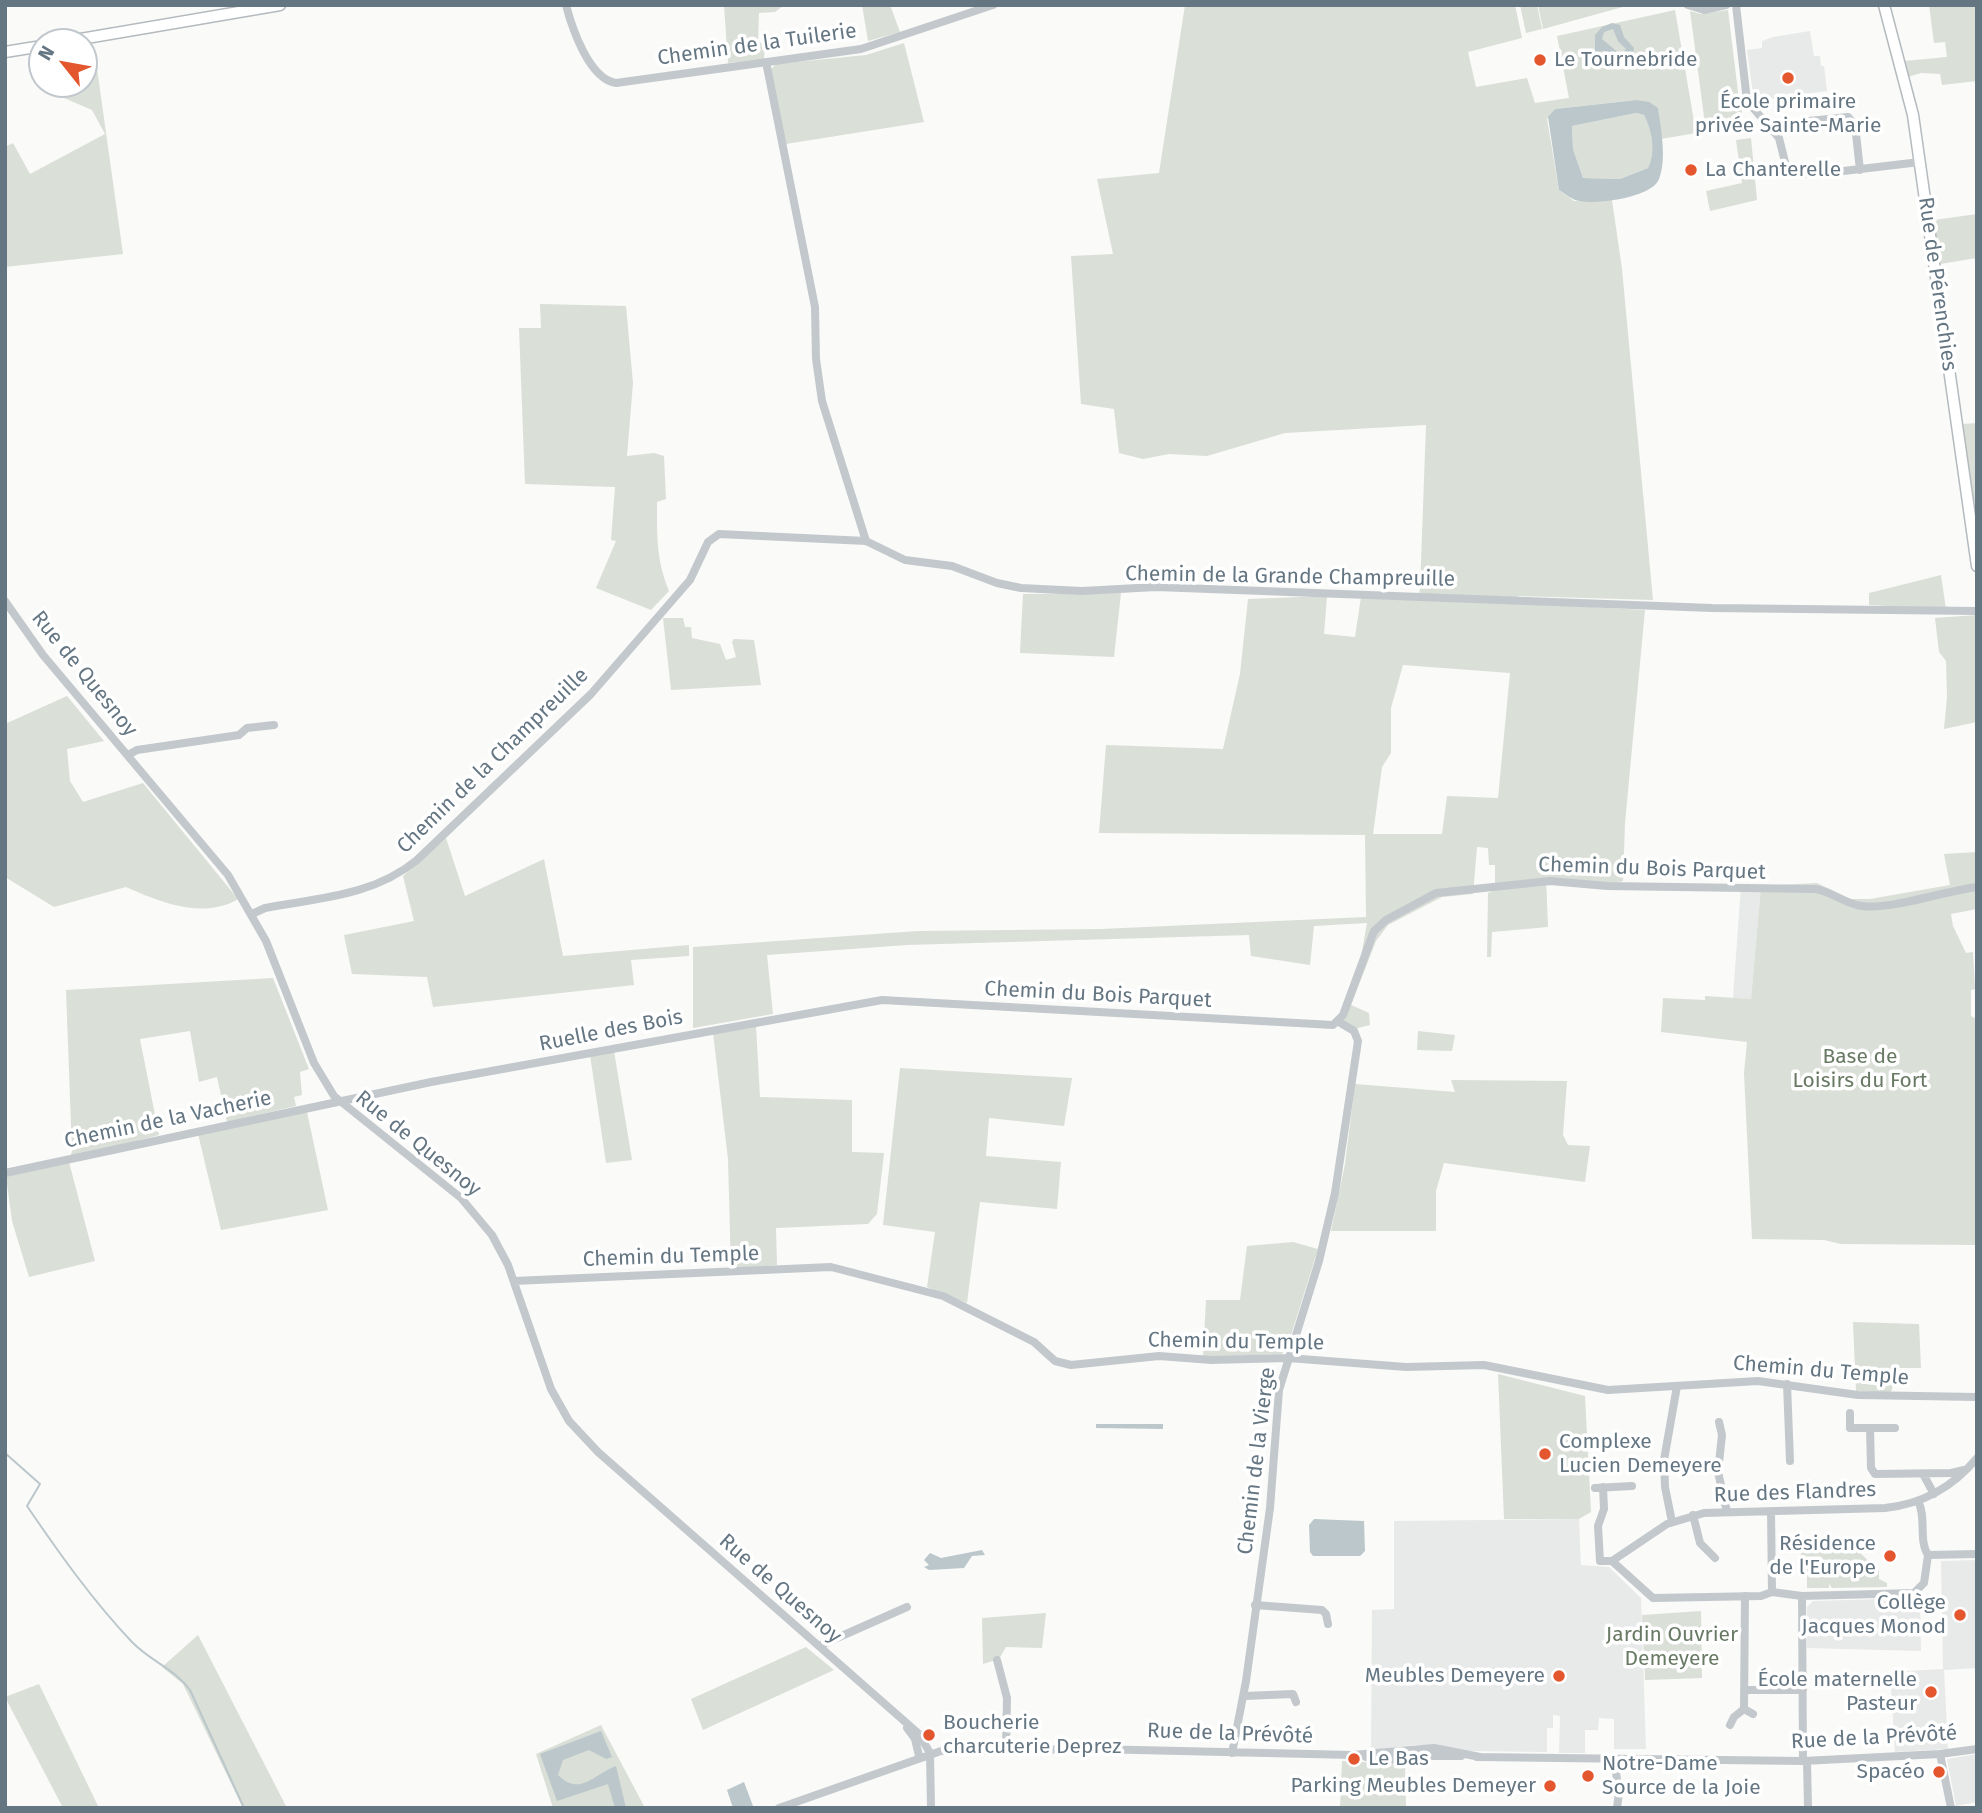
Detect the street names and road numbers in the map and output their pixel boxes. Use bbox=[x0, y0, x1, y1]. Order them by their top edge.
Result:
street label: Chemin de la Tuilerie bbox=[656, 19, 858, 71]
street label: Rue de Pérenchies bbox=[1912, 195, 1962, 373]
street label: Chemin de la Grande Champreuille bbox=[1125, 562, 1455, 592]
street label: Rue de Quesnoy bbox=[26, 606, 142, 742]
street label: Chemin de la Champreuille bbox=[392, 663, 594, 859]
street label: Chemin du Bois Parquet bbox=[1538, 852, 1766, 886]
street label: Chemin du Bois Parquet bbox=[984, 976, 1212, 1014]
street label: Ruelle des Bois bbox=[537, 1005, 685, 1057]
street label: Chemin de la Vacherie bbox=[62, 1086, 274, 1154]
street label: Rue de Quesnoy bbox=[350, 1086, 486, 1202]
street label: Chemin du Temple bbox=[582, 1241, 760, 1273]
street label: Chemin du Temple bbox=[1148, 1328, 1324, 1356]
street label: Chemin du Temple bbox=[1732, 1351, 1910, 1391]
street label: Chemin de la Vierge bbox=[1233, 1366, 1281, 1556]
street label: Rue des Flandres bbox=[1713, 1478, 1877, 1508]
street label: Rue de Quesnoy bbox=[714, 1529, 846, 1649]
street label: Rue de la Prévôté bbox=[1146, 1719, 1314, 1749]
street label: Rue de la Prévôté bbox=[1790, 1721, 1958, 1755]

